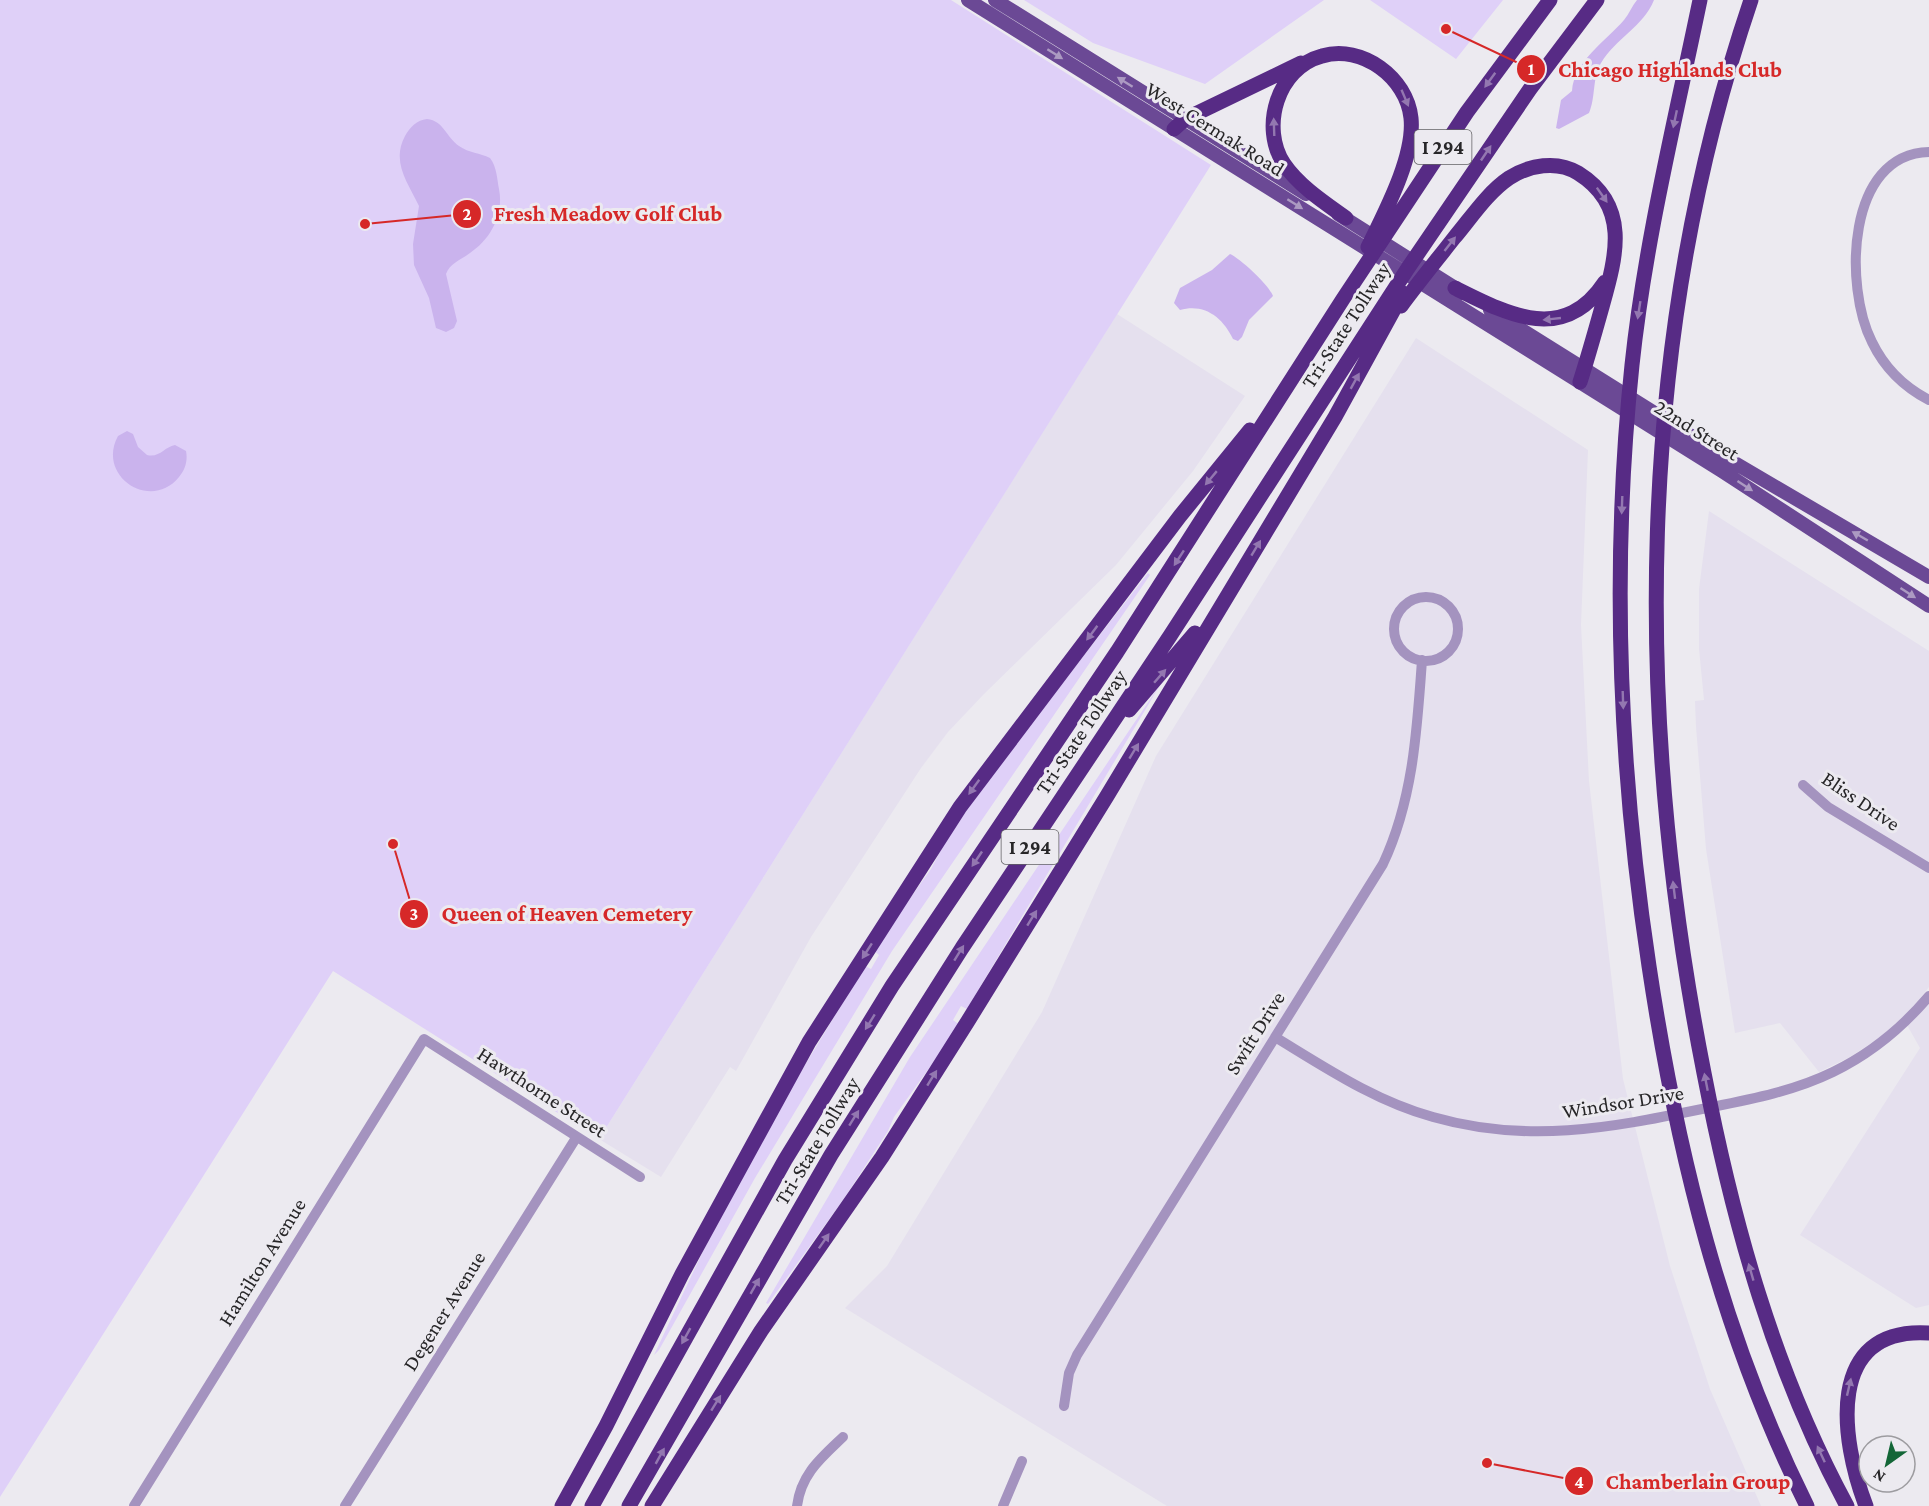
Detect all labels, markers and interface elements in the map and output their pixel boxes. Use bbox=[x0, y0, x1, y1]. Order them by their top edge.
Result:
one-way arrow bbox=[1046, 49, 1063, 60]
callout: Chicago Highlands Club bbox=[1516, 49, 1794, 89]
text: Chicago Highlands Club bbox=[1558, 57, 1782, 82]
text: 1 bbox=[1528, 59, 1535, 79]
one-way arrow bbox=[1484, 72, 1496, 88]
one-way arrow bbox=[1117, 76, 1133, 87]
street label: West Cermak Road bbox=[1141, 77, 1289, 181]
one-way arrow bbox=[1400, 90, 1410, 108]
one-way arrow bbox=[1670, 110, 1679, 129]
one-way arrow bbox=[1269, 117, 1278, 136]
road number: I 294 bbox=[1414, 130, 1472, 164]
one-way arrow bbox=[1480, 145, 1492, 161]
one-way arrow bbox=[1596, 187, 1608, 203]
callout: Fresh Meadow Golf Club bbox=[452, 194, 734, 234]
one-way arrow bbox=[1287, 198, 1303, 209]
text: Fresh Meadow Golf Club bbox=[494, 201, 722, 226]
text: 2 bbox=[462, 204, 472, 224]
one-way arrow bbox=[1443, 236, 1456, 252]
street label: Tri-State Tollway bbox=[1296, 257, 1396, 392]
one-way arrow bbox=[1634, 301, 1643, 320]
one-way arrow bbox=[1542, 314, 1561, 323]
one-way arrow bbox=[1350, 372, 1360, 389]
street label: 22nd Street bbox=[1650, 395, 1745, 466]
one-way arrow bbox=[1205, 470, 1218, 486]
one-way arrow bbox=[1737, 480, 1753, 491]
one-way arrow bbox=[1617, 495, 1626, 514]
one-way arrow bbox=[1852, 531, 1868, 542]
one-way arrow bbox=[1250, 540, 1261, 556]
one-way arrow bbox=[1173, 550, 1184, 566]
one-way arrow bbox=[1900, 587, 1916, 598]
one-way arrow bbox=[1087, 625, 1099, 640]
street label: Tri-State Tollway bbox=[1030, 665, 1132, 799]
one-way arrow bbox=[1153, 669, 1166, 684]
one-way arrow bbox=[1618, 690, 1628, 709]
one-way arrow bbox=[1128, 743, 1139, 759]
street label: Bliss Drive bbox=[1818, 766, 1904, 836]
one-way arrow bbox=[968, 779, 980, 795]
road number: I 294 bbox=[1002, 830, 1058, 864]
one-way arrow bbox=[971, 851, 983, 867]
one-way arrow bbox=[1670, 880, 1679, 899]
callout: Queen of Heaven Cemetery bbox=[399, 894, 704, 934]
text: Queen of Heaven Cemetery bbox=[442, 901, 693, 926]
text: 3 bbox=[410, 904, 418, 924]
one-way arrow bbox=[1026, 910, 1037, 926]
one-way arrow bbox=[862, 942, 873, 959]
one-way arrow bbox=[953, 945, 964, 962]
street label: Swift Drive bbox=[1220, 987, 1290, 1079]
one-way arrow bbox=[864, 1014, 875, 1030]
street label: Hawthorne Street bbox=[473, 1041, 612, 1143]
one-way arrow bbox=[926, 1070, 937, 1086]
street label: Tri-State Tollway bbox=[769, 1072, 865, 1209]
one-way arrow bbox=[1701, 1072, 1710, 1091]
street label: Windsor Drive bbox=[1561, 1081, 1685, 1123]
one-way arrow bbox=[849, 1110, 860, 1126]
street label: Hamilton Avenue bbox=[213, 1194, 311, 1330]
one-way arrow bbox=[818, 1233, 830, 1249]
street label: Degener Avenue bbox=[398, 1247, 490, 1375]
one-way arrow bbox=[1746, 1263, 1756, 1281]
one-way arrow bbox=[750, 1277, 760, 1294]
one-way arrow bbox=[681, 1327, 691, 1344]
one-way arrow bbox=[1845, 1377, 1854, 1396]
one-way arrow bbox=[710, 1394, 721, 1411]
north arrow bbox=[1857, 1434, 1917, 1494]
one-way arrow bbox=[1816, 1444, 1826, 1462]
one-way arrow bbox=[655, 1447, 665, 1464]
callout: Chamberlain Group bbox=[1564, 1461, 1803, 1501]
text: N bbox=[1870, 1466, 1888, 1486]
text: Chamberlain Group bbox=[1606, 1469, 1790, 1494]
text: 4 bbox=[1574, 1472, 1584, 1492]

